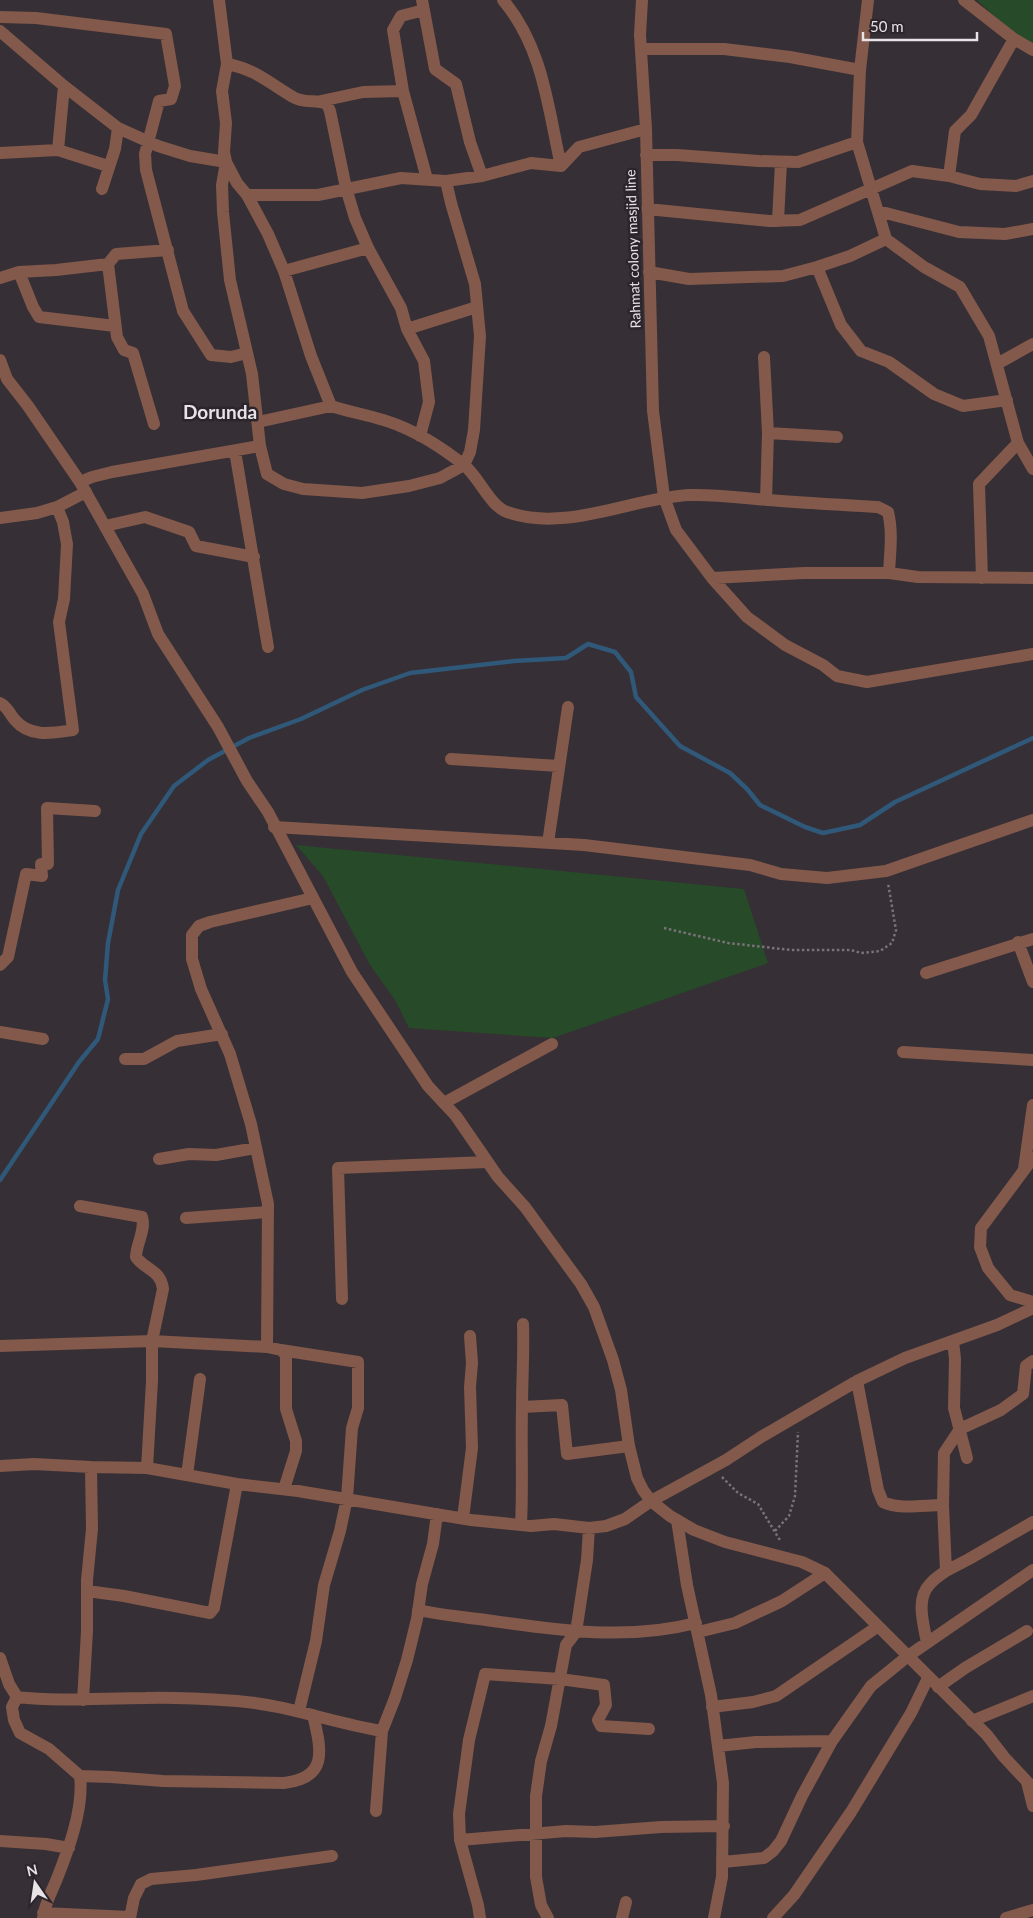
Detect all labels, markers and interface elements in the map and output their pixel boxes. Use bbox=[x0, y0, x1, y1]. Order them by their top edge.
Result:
scale bar bbox=[863, 10, 977, 42]
text: 50 m bbox=[870, 17, 904, 35]
street label: Rahmat colony masjid line bbox=[621, 169, 644, 329]
district label: Dorunda bbox=[183, 400, 257, 423]
north arrow bbox=[10, 1858, 60, 1908]
text: N bbox=[25, 1860, 39, 1879]

